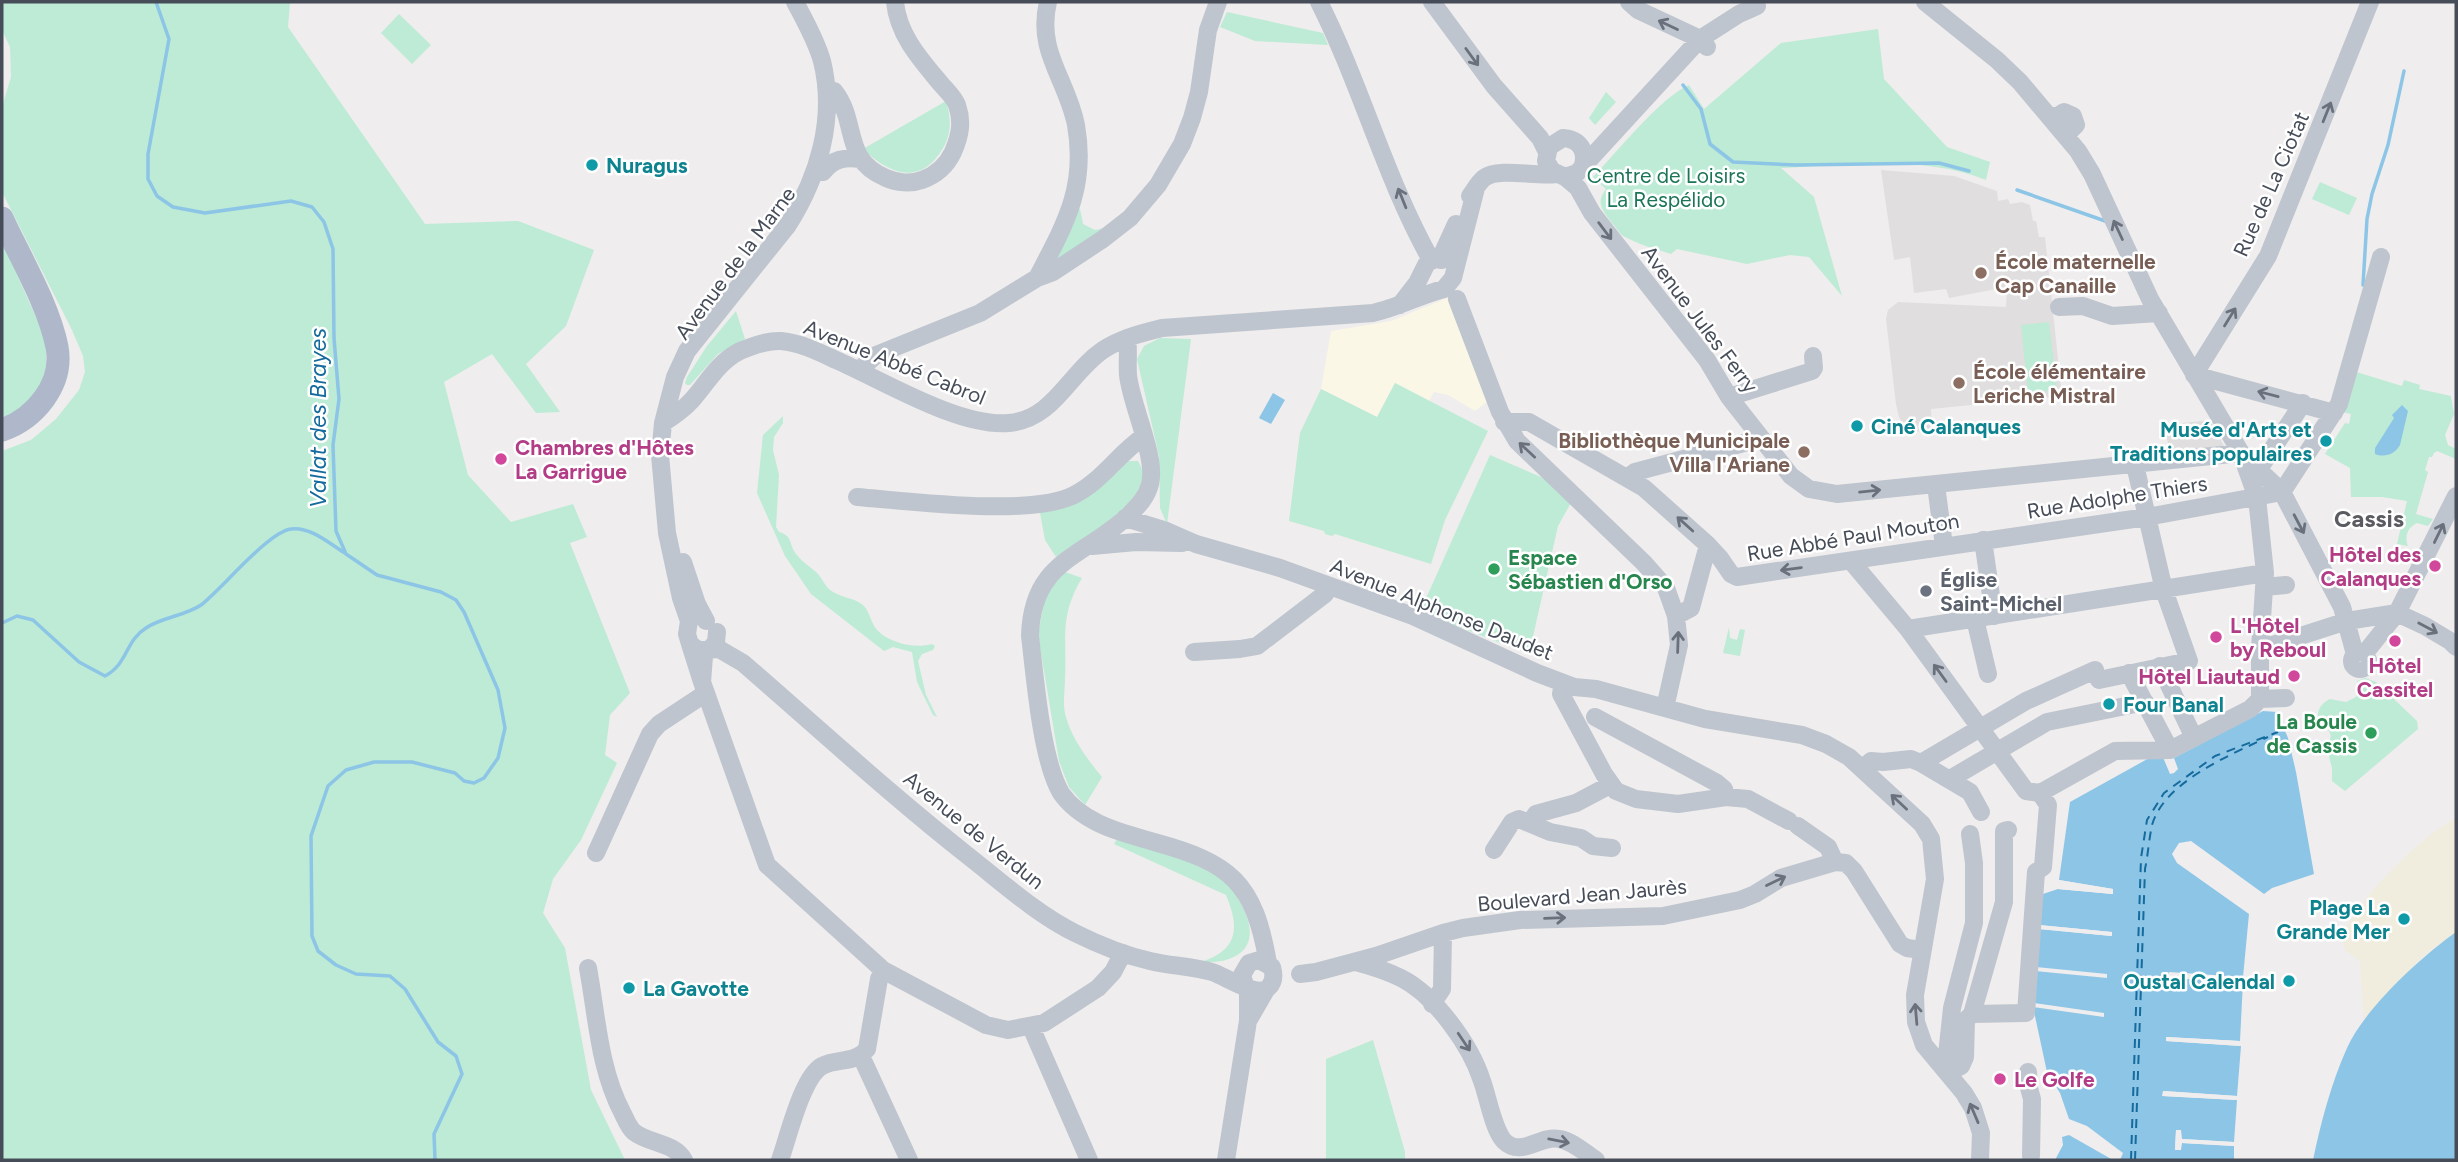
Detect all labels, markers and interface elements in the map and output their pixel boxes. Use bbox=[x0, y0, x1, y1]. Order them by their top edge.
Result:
one-way arrow bbox=[1658, 18, 1679, 31]
one-way arrow bbox=[1465, 47, 1479, 66]
one-way arrow bbox=[2322, 101, 2335, 123]
street label: Rue de La Ciotat bbox=[2228, 108, 2314, 260]
place label: Nuragus bbox=[606, 153, 688, 178]
marker: Nuragus bbox=[584, 157, 600, 173]
park label: Centre de Loisirs La Respélido bbox=[1587, 163, 1745, 212]
street label: Avenue de la Marne bbox=[670, 182, 800, 344]
one-way arrow bbox=[1394, 188, 1407, 210]
one-way arrow bbox=[2111, 220, 2125, 241]
one-way arrow bbox=[1598, 221, 1613, 239]
street label: Avenue Jules Ferry bbox=[1637, 240, 1763, 398]
place label: École maternelle Cap Canaille bbox=[1995, 249, 2156, 298]
marker: École maternelle Cap Canaille bbox=[1973, 265, 1989, 281]
one-way arrow bbox=[2224, 307, 2238, 327]
street label: Avenue Abbé Cabrol bbox=[800, 314, 990, 410]
water label: Vallat des Brayes bbox=[304, 328, 332, 508]
place label: École élémentaire Leriche Mistral bbox=[1973, 359, 2146, 408]
marker: École élémentaire Leriche Mistral bbox=[1951, 375, 1967, 391]
one-way arrow bbox=[2258, 387, 2280, 400]
place label: Ciné Calanques bbox=[1871, 414, 2021, 439]
place label: Musée d'Arts et Traditions populaires bbox=[2110, 417, 2312, 466]
marker: Ciné Calanques bbox=[1849, 418, 1865, 434]
place label: Bibliothèque Municipale Villa l'Ariane bbox=[1558, 428, 1790, 477]
marker: Musée d'Arts et Traditions populaires bbox=[2318, 433, 2334, 449]
place label: Chambres d'Hôtes La Garrigue bbox=[515, 435, 694, 484]
one-way arrow bbox=[1519, 442, 1536, 459]
marker: Bibliothèque Municipale Villa l'Ariane bbox=[1796, 444, 1812, 460]
marker: Chambres d'Hôtes La Garrigue bbox=[493, 451, 509, 467]
street label: Rue Adolphe Thiers bbox=[2025, 470, 2209, 524]
one-way arrow bbox=[1858, 484, 1881, 497]
district label: Cassis bbox=[2334, 504, 2404, 533]
street label: Rue Abbé Paul Mouton bbox=[1745, 508, 1961, 566]
one-way arrow bbox=[2293, 513, 2307, 534]
one-way arrow bbox=[1677, 516, 1694, 533]
one-way arrow bbox=[2432, 523, 2446, 544]
place label: Hôtel des Calanques bbox=[2321, 542, 2421, 591]
place label: Espace Sébastien d'Orso bbox=[1508, 545, 1673, 594]
street label: Avenue Alphonse Daudet bbox=[1327, 553, 1557, 665]
marker: Hôtel des Calanques bbox=[2427, 558, 2443, 574]
marker: Espace Sébastien d'Orso bbox=[1486, 561, 1502, 577]
one-way arrow bbox=[1780, 563, 1803, 576]
place label: Église Saint-Michel bbox=[1940, 567, 2062, 616]
marker: Église Saint-Michel bbox=[1918, 583, 1934, 599]
place label: L'Hôtel by Reboul bbox=[2230, 613, 2326, 662]
one-way arrow bbox=[2417, 622, 2438, 635]
marker: L'Hôtel by Reboul bbox=[2208, 629, 2224, 645]
one-way arrow bbox=[1672, 631, 1685, 654]
marker: Hôtel Cassitel bbox=[2387, 633, 2403, 649]
place label: Hôtel Cassitel bbox=[2357, 653, 2433, 702]
one-way arrow bbox=[1933, 664, 1948, 683]
place label: Hôtel Liautaud bbox=[2138, 664, 2280, 689]
marker: Hôtel Liautaud bbox=[2286, 668, 2302, 684]
place label: Four Banal bbox=[2123, 692, 2224, 717]
marker: Four Banal bbox=[2101, 696, 2117, 712]
place label: La Boule de Cassis bbox=[2267, 709, 2357, 758]
marker: La Boule de Cassis bbox=[2363, 725, 2379, 741]
street label: Avenue de Verdun bbox=[899, 766, 1049, 894]
one-way arrow bbox=[1891, 793, 1908, 810]
street label: Boulevard Jean Jaurès bbox=[1476, 873, 1688, 917]
one-way arrow bbox=[1765, 874, 1786, 887]
place label: Plage La Grande Mer bbox=[2277, 895, 2390, 944]
marker: Plage La Grande Mer bbox=[2396, 911, 2412, 927]
one-way arrow bbox=[1543, 912, 1566, 925]
place label: Oustal Calendal bbox=[2123, 969, 2275, 994]
marker: Oustal Calendal bbox=[2281, 973, 2297, 989]
place label: La Gavotte bbox=[643, 976, 749, 1001]
marker: La Gavotte bbox=[621, 980, 637, 996]
one-way arrow bbox=[1909, 1004, 1922, 1026]
one-way arrow bbox=[1457, 1032, 1471, 1051]
place label: Le Golfe bbox=[2014, 1067, 2095, 1092]
marker: Le Golfe bbox=[1992, 1071, 2008, 1087]
one-way arrow bbox=[1967, 1103, 1980, 1124]
one-way arrow bbox=[1548, 1135, 1570, 1148]

